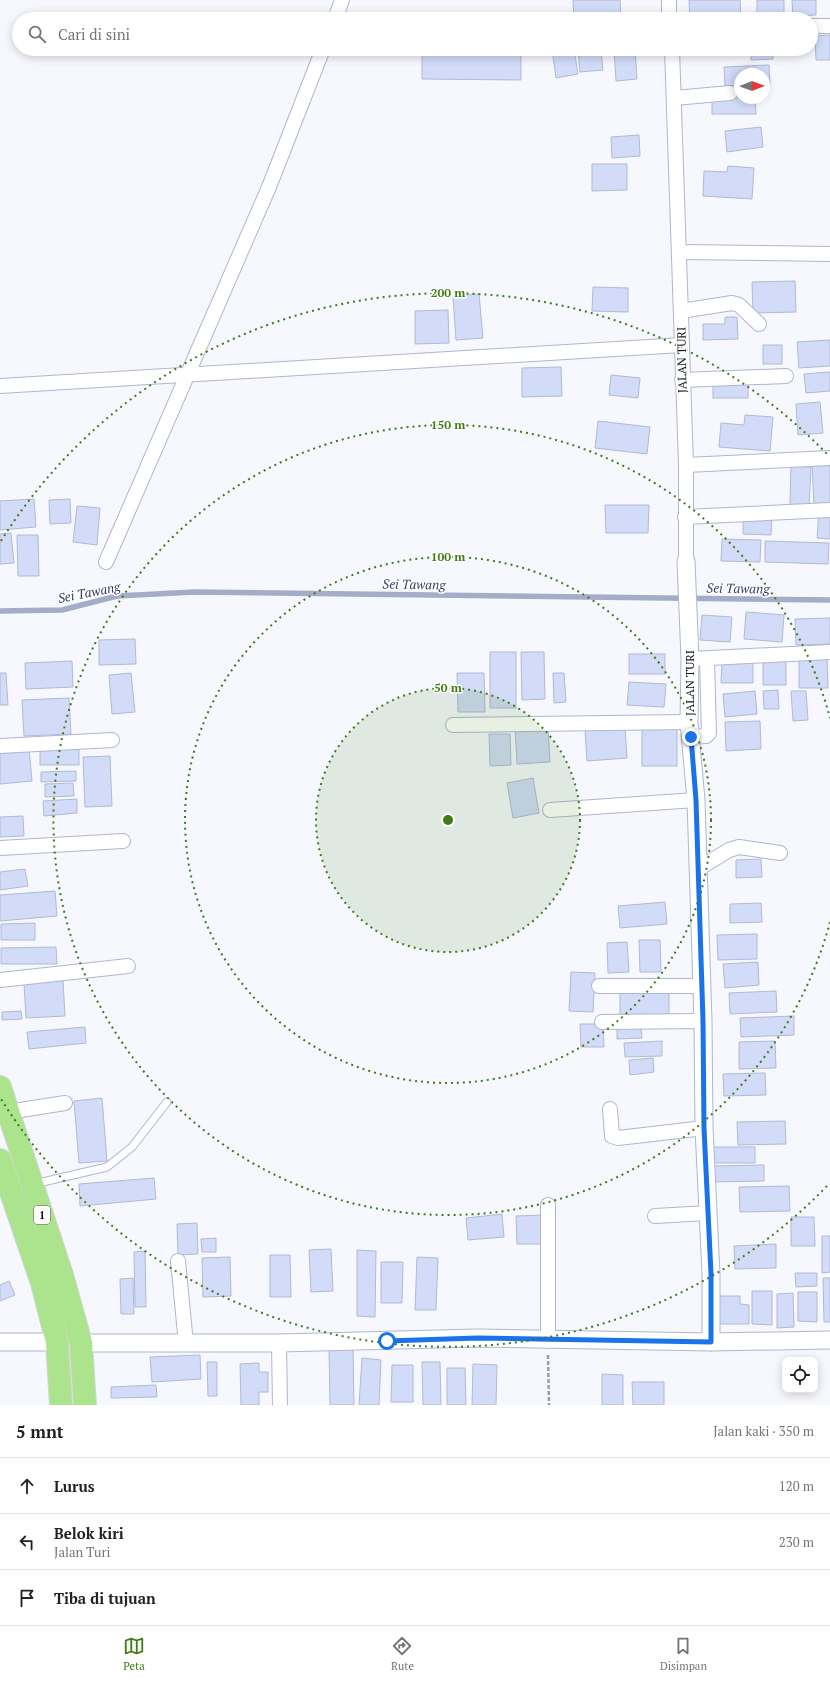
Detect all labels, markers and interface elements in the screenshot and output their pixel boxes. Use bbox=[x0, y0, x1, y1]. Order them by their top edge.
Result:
search box bbox=[12, 12, 818, 56]
icon: search bbox=[26, 23, 48, 45]
text: Cari di sini bbox=[58, 24, 130, 44]
north arrow bbox=[734, 68, 770, 104]
text: 200 m bbox=[431, 285, 465, 300]
street label: JALAN TURI bbox=[673, 327, 690, 393]
text: 150 m bbox=[431, 417, 465, 432]
text: 100 m bbox=[431, 549, 465, 564]
water label: Sei Tawang bbox=[382, 574, 446, 594]
water label: Sei Tawang bbox=[56, 577, 122, 607]
water label: Sei Tawang bbox=[706, 578, 770, 598]
street label: JALAN TURI bbox=[682, 650, 697, 716]
text: 50 m bbox=[434, 680, 462, 695]
route end bbox=[682, 728, 700, 746]
centre of rings bbox=[441, 813, 455, 827]
road number: 1 bbox=[34, 1206, 50, 1224]
route start bbox=[378, 1332, 396, 1350]
map controls bbox=[782, 1357, 818, 1393]
button: locate bbox=[782, 1357, 818, 1393]
text: 5 mnt bbox=[16, 1420, 64, 1443]
text: Jalan kaki · 350 m bbox=[713, 1422, 814, 1440]
icon: ahead bbox=[16, 1475, 38, 1497]
text: Lurus bbox=[54, 1476, 95, 1496]
text: 120 m bbox=[779, 1477, 814, 1495]
text: Belok kiri bbox=[54, 1523, 124, 1543]
icon: left bbox=[16, 1531, 38, 1553]
text: 230 m bbox=[779, 1533, 814, 1551]
text: Jalan Turi bbox=[54, 1543, 110, 1561]
icon: arrive bbox=[16, 1587, 38, 1609]
text: Tiba di tujuan bbox=[54, 1588, 156, 1608]
tab: Peta bbox=[123, 1635, 145, 1673]
tab: Rute bbox=[391, 1635, 414, 1673]
tab: Disimpan bbox=[660, 1635, 707, 1673]

